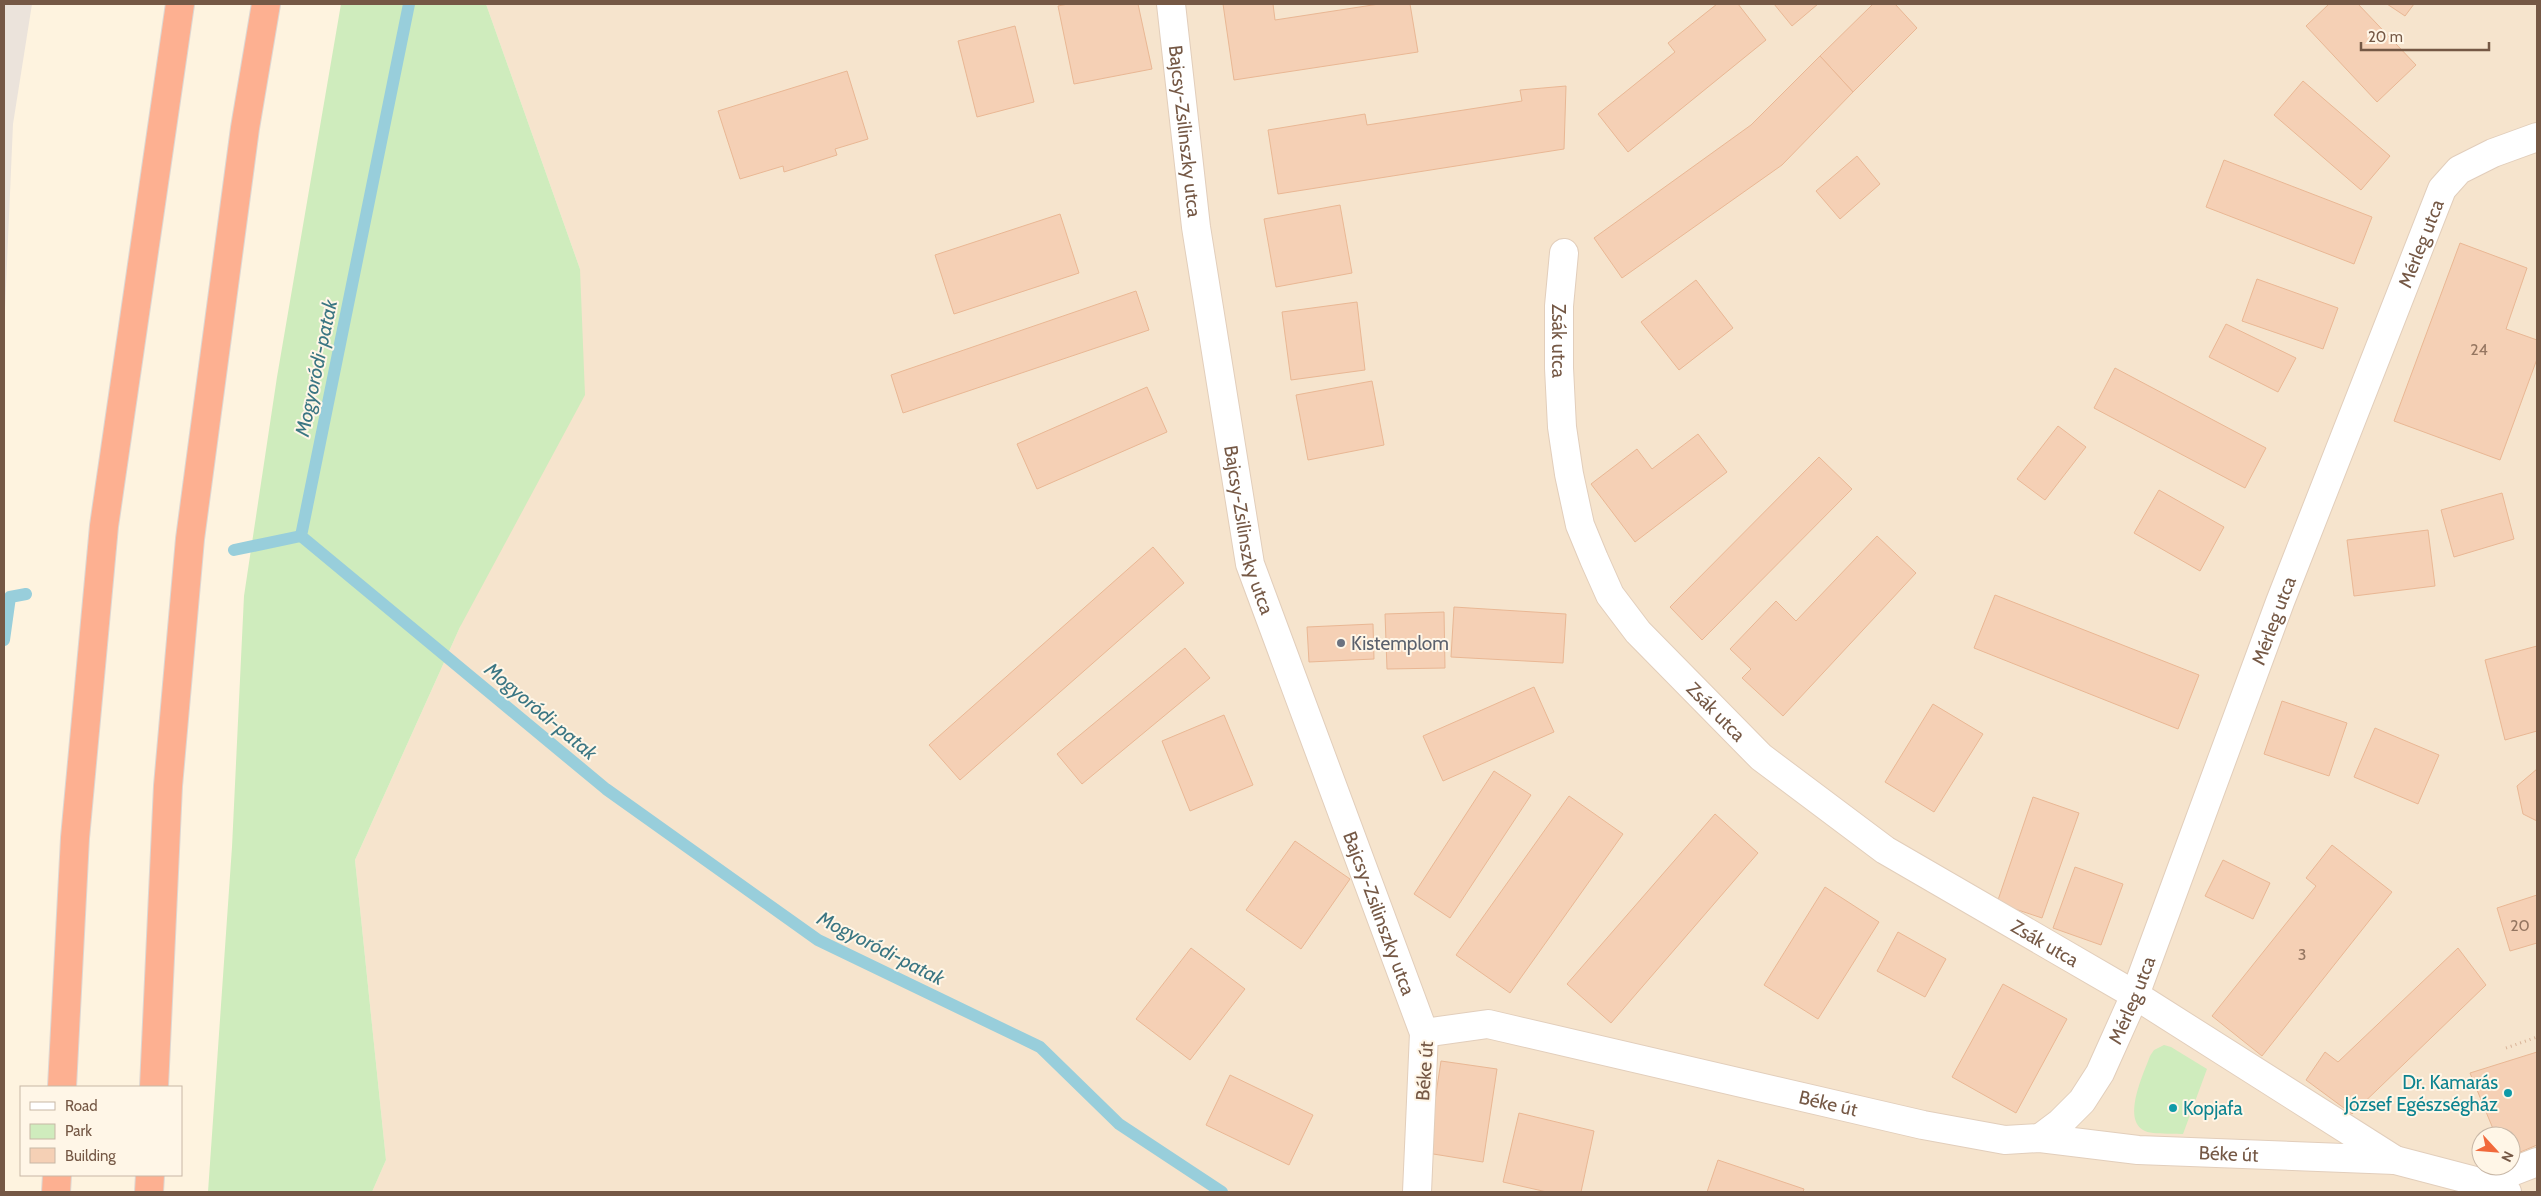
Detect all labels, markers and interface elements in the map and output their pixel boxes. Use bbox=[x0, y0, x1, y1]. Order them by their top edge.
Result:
scale bar bbox=[2361, 20, 2488, 52]
text: 20 m bbox=[2368, 28, 2403, 46]
street label: Bajcsy-Zsilinszky utca bbox=[1164, 44, 1206, 218]
street label: Mérleg utca bbox=[2393, 196, 2449, 291]
water label: Mogyoródi-patak bbox=[290, 296, 342, 439]
street label: Zsák utca bbox=[1547, 304, 1570, 378]
house number: 24 bbox=[2470, 340, 2488, 359]
street label: Bajcsy-Zsilinszky utca bbox=[1219, 444, 1279, 618]
street label: Mérleg utca bbox=[2247, 573, 2301, 668]
place label: Kistemplom bbox=[1351, 632, 1449, 655]
marker: Kistemplom bbox=[1335, 637, 1347, 649]
water label: Mogyoródi-patak bbox=[479, 656, 603, 766]
street label: Zsák utca bbox=[1682, 677, 1750, 746]
street label: Bajcsy-Zsilinszky utca bbox=[1338, 828, 1420, 998]
water label: Mogyoródi-patak bbox=[813, 905, 950, 991]
street label: Zsák utca bbox=[2007, 915, 2083, 972]
house number: 20 bbox=[2510, 916, 2530, 935]
house number: 3 bbox=[2298, 945, 2306, 964]
street label: Mérleg utca bbox=[2104, 953, 2160, 1048]
street label: Béke út bbox=[1411, 1040, 1438, 1102]
place label: Dr. Kamarás József Egészségház bbox=[2343, 1071, 2498, 1116]
legend bbox=[20, 1086, 182, 1176]
street label: Béke út bbox=[1797, 1086, 1860, 1122]
marker: Dr. Kamarás József Egészségház bbox=[2502, 1087, 2514, 1099]
text: Road bbox=[65, 1097, 98, 1115]
place label: Kopjafa bbox=[2183, 1097, 2243, 1120]
marker: Kopjafa bbox=[2167, 1102, 2179, 1114]
text: Park bbox=[65, 1122, 92, 1140]
north arrow bbox=[2471, 1126, 2521, 1176]
street label: Béke út bbox=[2198, 1141, 2259, 1167]
text: Building bbox=[65, 1147, 116, 1165]
text: N bbox=[2497, 1148, 2518, 1165]

